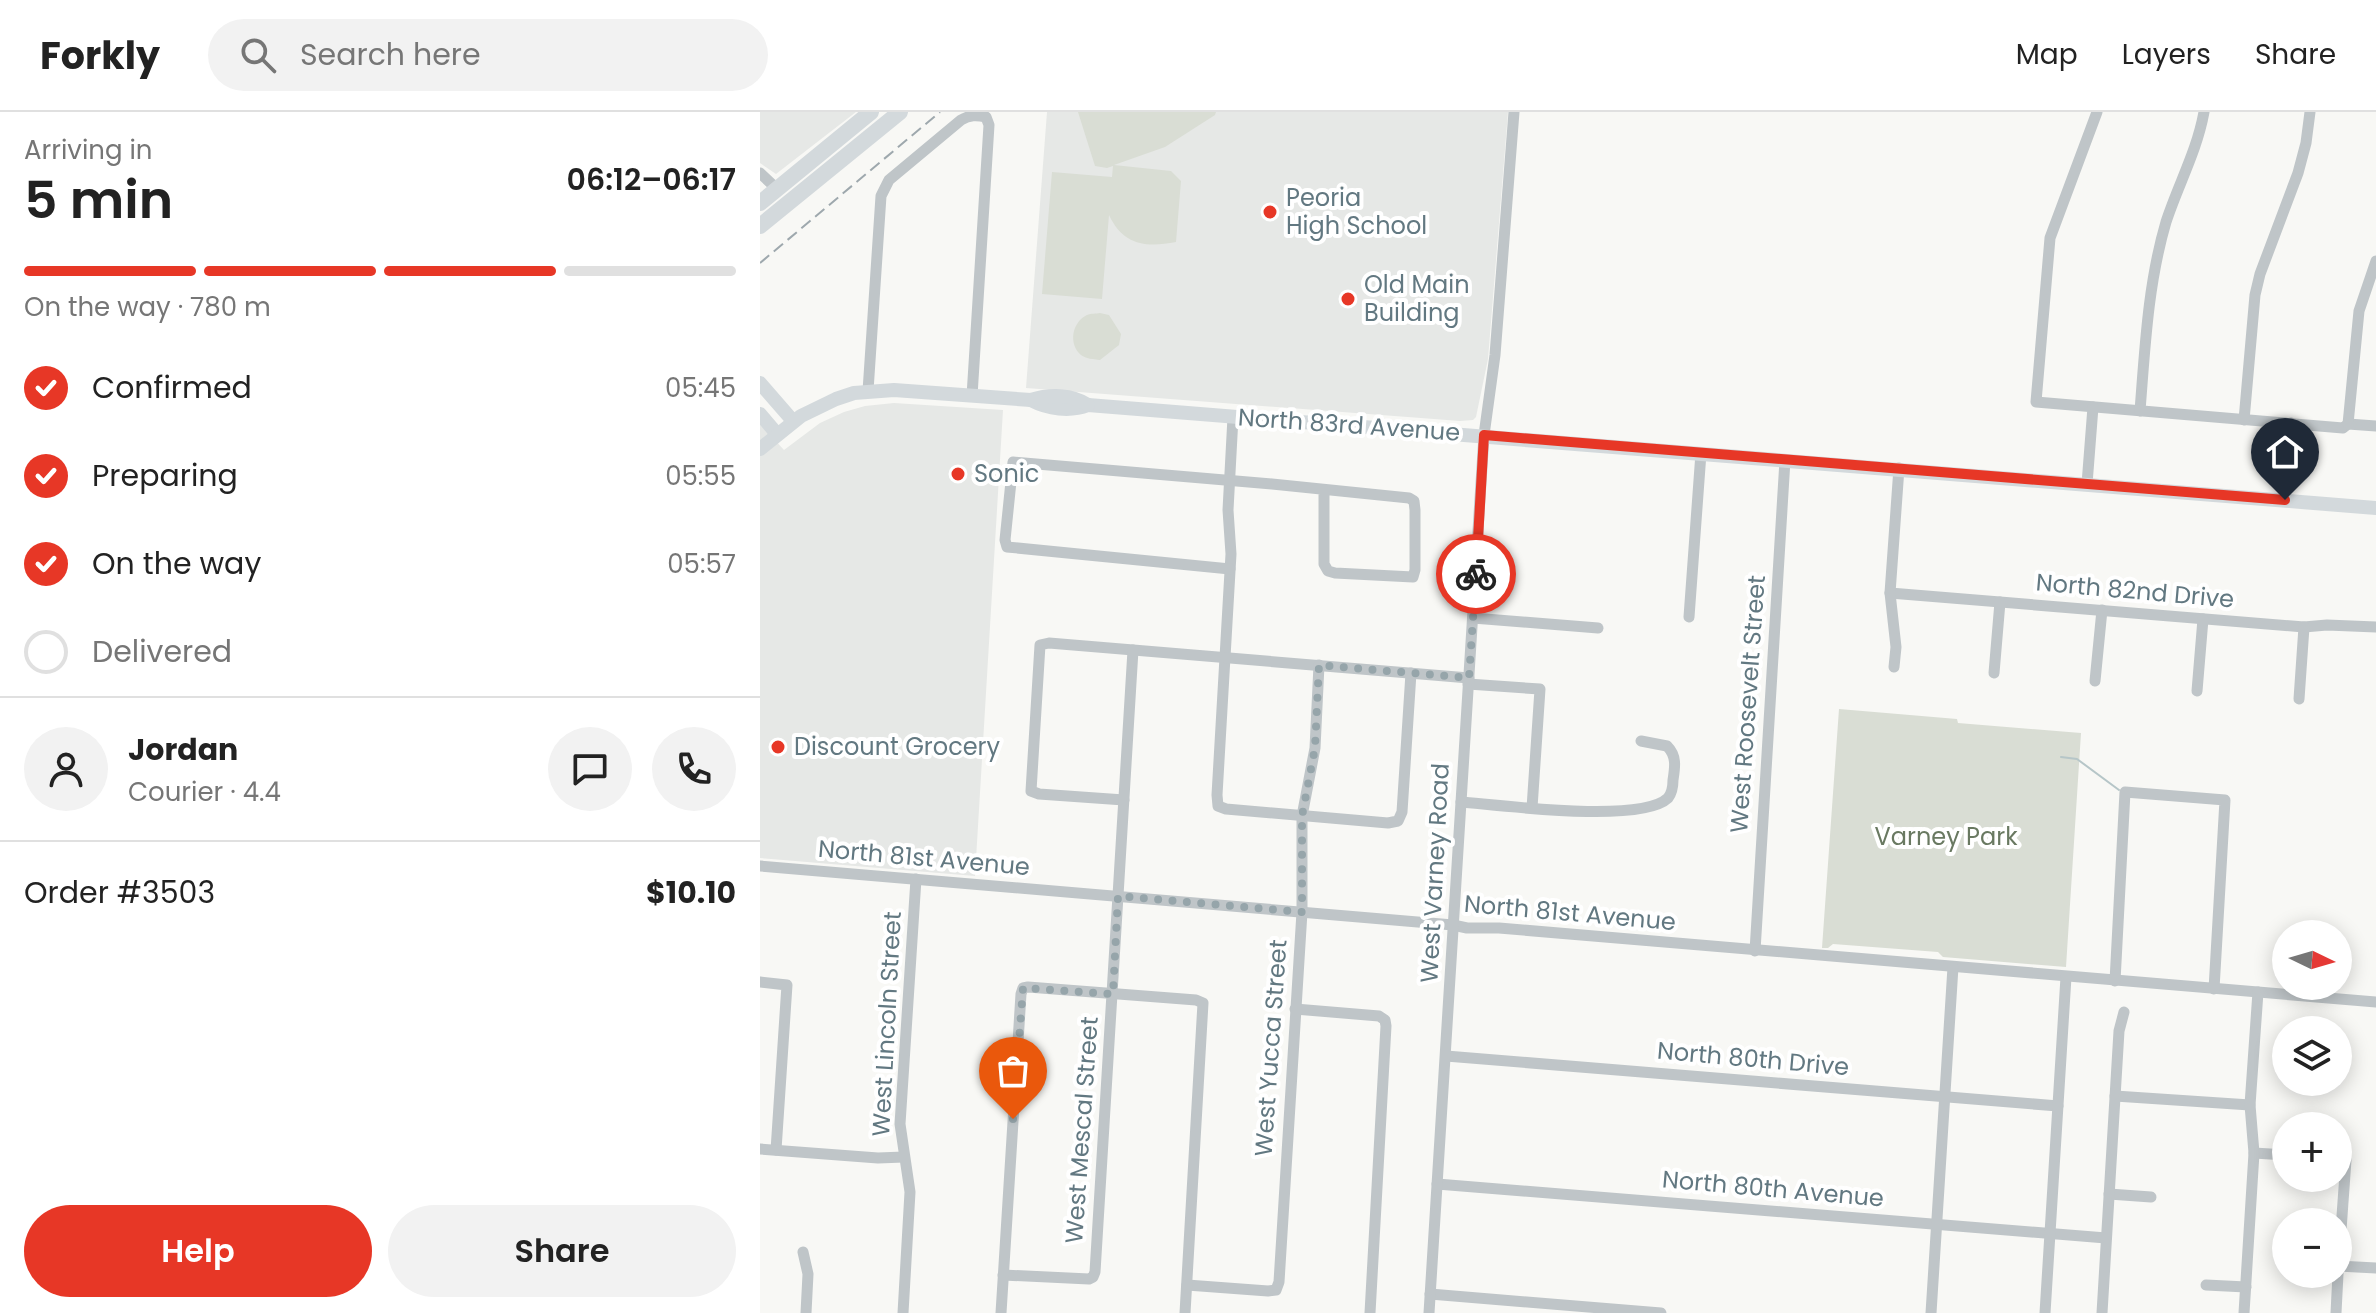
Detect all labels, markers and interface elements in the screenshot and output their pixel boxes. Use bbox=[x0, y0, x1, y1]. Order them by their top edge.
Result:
search box bbox=[208, 19, 768, 91]
text: Forkly bbox=[40, 29, 160, 82]
icon: search bbox=[236, 33, 280, 77]
text: Search here bbox=[300, 33, 481, 76]
text: Map bbox=[2016, 35, 2078, 74]
text: Layers bbox=[2122, 35, 2211, 74]
text: Share bbox=[2255, 35, 2336, 74]
text: Arriving in bbox=[24, 132, 153, 168]
text: 06:12–06:17 bbox=[567, 158, 736, 201]
text: 5 min bbox=[24, 163, 173, 236]
place label: Peoria High School bbox=[1286, 181, 1427, 242]
marker: Peoria High School bbox=[1261, 203, 1279, 221]
place label: Old Main Building bbox=[1364, 268, 1470, 329]
text: On the way · 780 m bbox=[24, 289, 271, 325]
marker: Old Main Building bbox=[1339, 290, 1357, 308]
icon: check bbox=[24, 366, 68, 410]
text: Confirmed bbox=[92, 366, 252, 409]
text: 05:45 bbox=[665, 370, 736, 406]
street label: North 83rd Avenue bbox=[1237, 400, 1461, 449]
pin bbox=[2251, 418, 2319, 500]
icon: home bbox=[2263, 430, 2307, 474]
icon: check bbox=[24, 454, 68, 498]
text: Preparing bbox=[92, 454, 238, 497]
place label: Sonic bbox=[974, 457, 1039, 490]
text: 05:55 bbox=[665, 458, 736, 494]
marker: Sonic bbox=[949, 465, 967, 483]
courier bbox=[1436, 534, 1516, 614]
icon: check bbox=[24, 542, 68, 586]
text: On the way bbox=[92, 542, 261, 585]
text: 05:57 bbox=[667, 546, 736, 582]
icon: bike bbox=[1454, 552, 1498, 596]
street label: North 82nd Drive bbox=[2035, 565, 2236, 616]
street label: West Roosevelt Street bbox=[1722, 574, 1773, 834]
text: Delivered bbox=[92, 630, 232, 673]
button: person bbox=[24, 727, 108, 811]
button: chat bbox=[548, 727, 632, 811]
button: phone bbox=[652, 727, 736, 811]
text: Jordan bbox=[128, 728, 238, 771]
place label: Discount Grocery bbox=[794, 730, 1001, 763]
marker: Discount Grocery bbox=[769, 738, 787, 756]
street label: West Varney Road bbox=[1412, 762, 1457, 984]
text: Courier · 4.4 bbox=[128, 774, 281, 810]
park label: Varney Park bbox=[1875, 820, 2018, 853]
street label: North 81st Avenue bbox=[817, 832, 1031, 883]
text: Order #3503 bbox=[24, 871, 215, 914]
text: $10.10 bbox=[646, 871, 736, 914]
street label: North 81st Avenue bbox=[1463, 887, 1677, 938]
street label: West Lincoln Street bbox=[864, 911, 909, 1137]
north arrow bbox=[2272, 920, 2352, 1000]
map controls bbox=[2272, 920, 2352, 1288]
street label: West Yucca Street bbox=[1246, 938, 1295, 1158]
street label: West Mescal Street bbox=[1057, 1015, 1106, 1245]
button: layers bbox=[2272, 1016, 2352, 1096]
street label: North 80th Drive bbox=[1656, 1034, 1850, 1083]
pin bbox=[979, 1037, 1047, 1119]
icon: bag bbox=[991, 1049, 1035, 1093]
button: + bbox=[2272, 1112, 2352, 1192]
street label: North 80th Avenue bbox=[1661, 1162, 1885, 1215]
button: Help bbox=[24, 1205, 372, 1297]
button: Share bbox=[388, 1205, 736, 1297]
button: − bbox=[2272, 1208, 2352, 1288]

